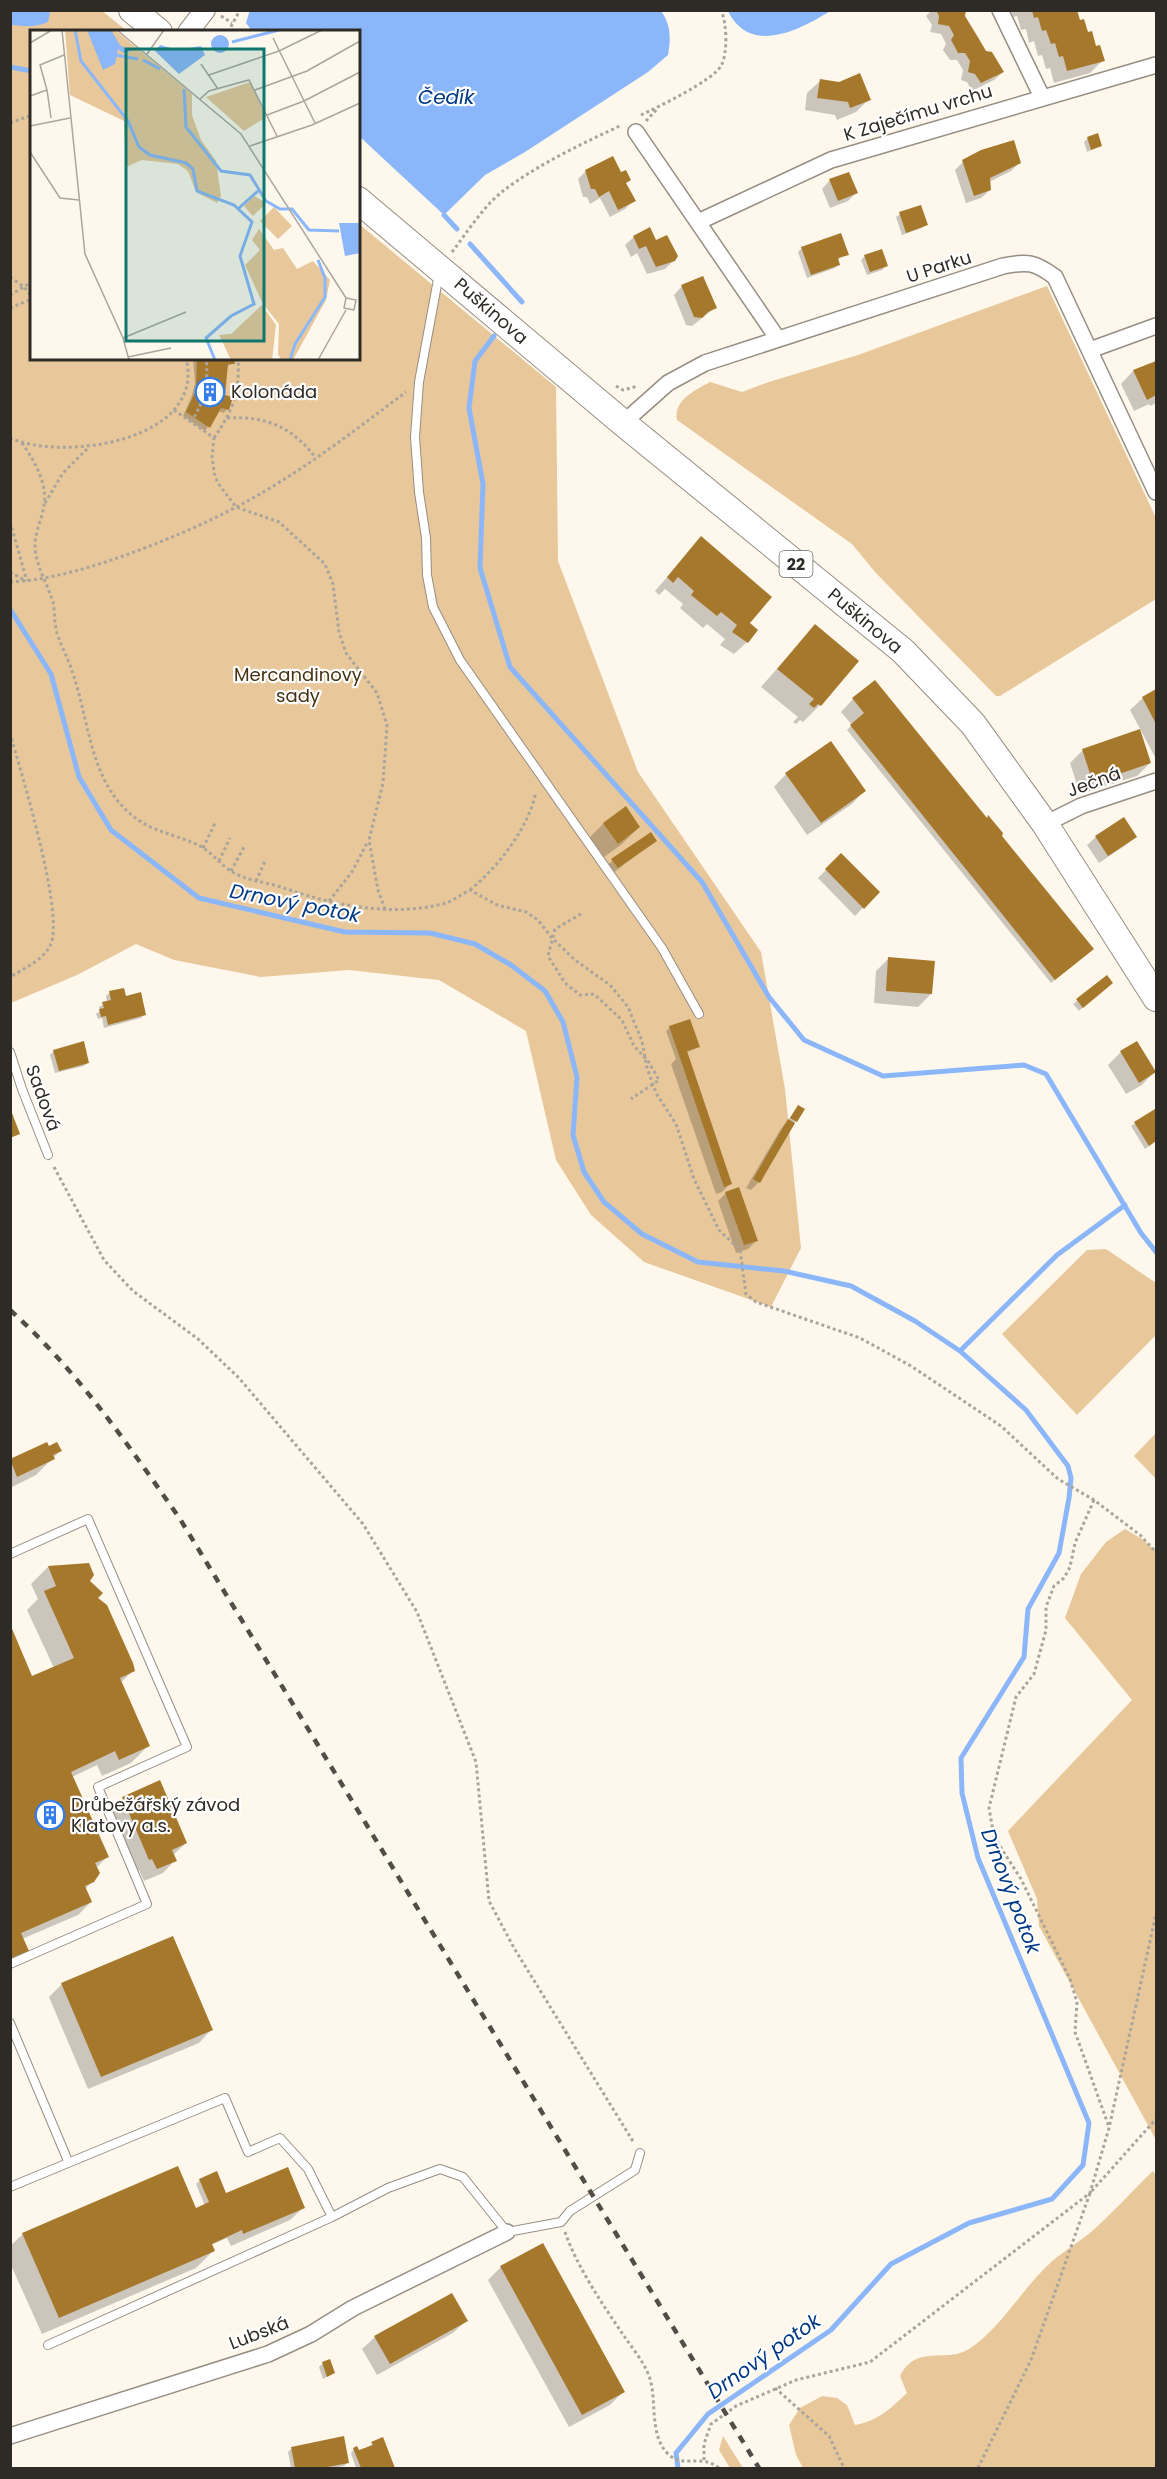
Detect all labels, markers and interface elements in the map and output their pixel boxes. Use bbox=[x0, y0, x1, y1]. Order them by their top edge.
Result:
inset map bbox=[30, 30, 360, 360]
street label: K Zaječímu vrchu bbox=[841, 78, 995, 147]
water label: Čedík bbox=[418, 83, 476, 111]
street label: U Parku bbox=[903, 244, 975, 289]
street label: Puškinova bbox=[449, 272, 534, 350]
building icon: Kolonáda bbox=[194, 376, 226, 408]
place label: Kolonáda bbox=[231, 379, 317, 404]
road number: 22 bbox=[780, 551, 812, 577]
street label: Puškinova bbox=[823, 582, 908, 659]
park label: Mercandinovy sady bbox=[234, 662, 362, 708]
street label: Ječná bbox=[1064, 760, 1124, 803]
water label: Drnový potok bbox=[227, 877, 364, 930]
street label: Sadová bbox=[20, 1061, 67, 1134]
place label: Drůbežářský závod Klatovy a.s. bbox=[71, 1792, 240, 1838]
building icon: Drůbežářský závod Klatovy a.s. bbox=[34, 1799, 66, 1831]
water label: Drnový potok bbox=[974, 1824, 1048, 1959]
water label: Drnový potok bbox=[702, 2306, 828, 2405]
street label: Lubská bbox=[225, 2310, 292, 2355]

